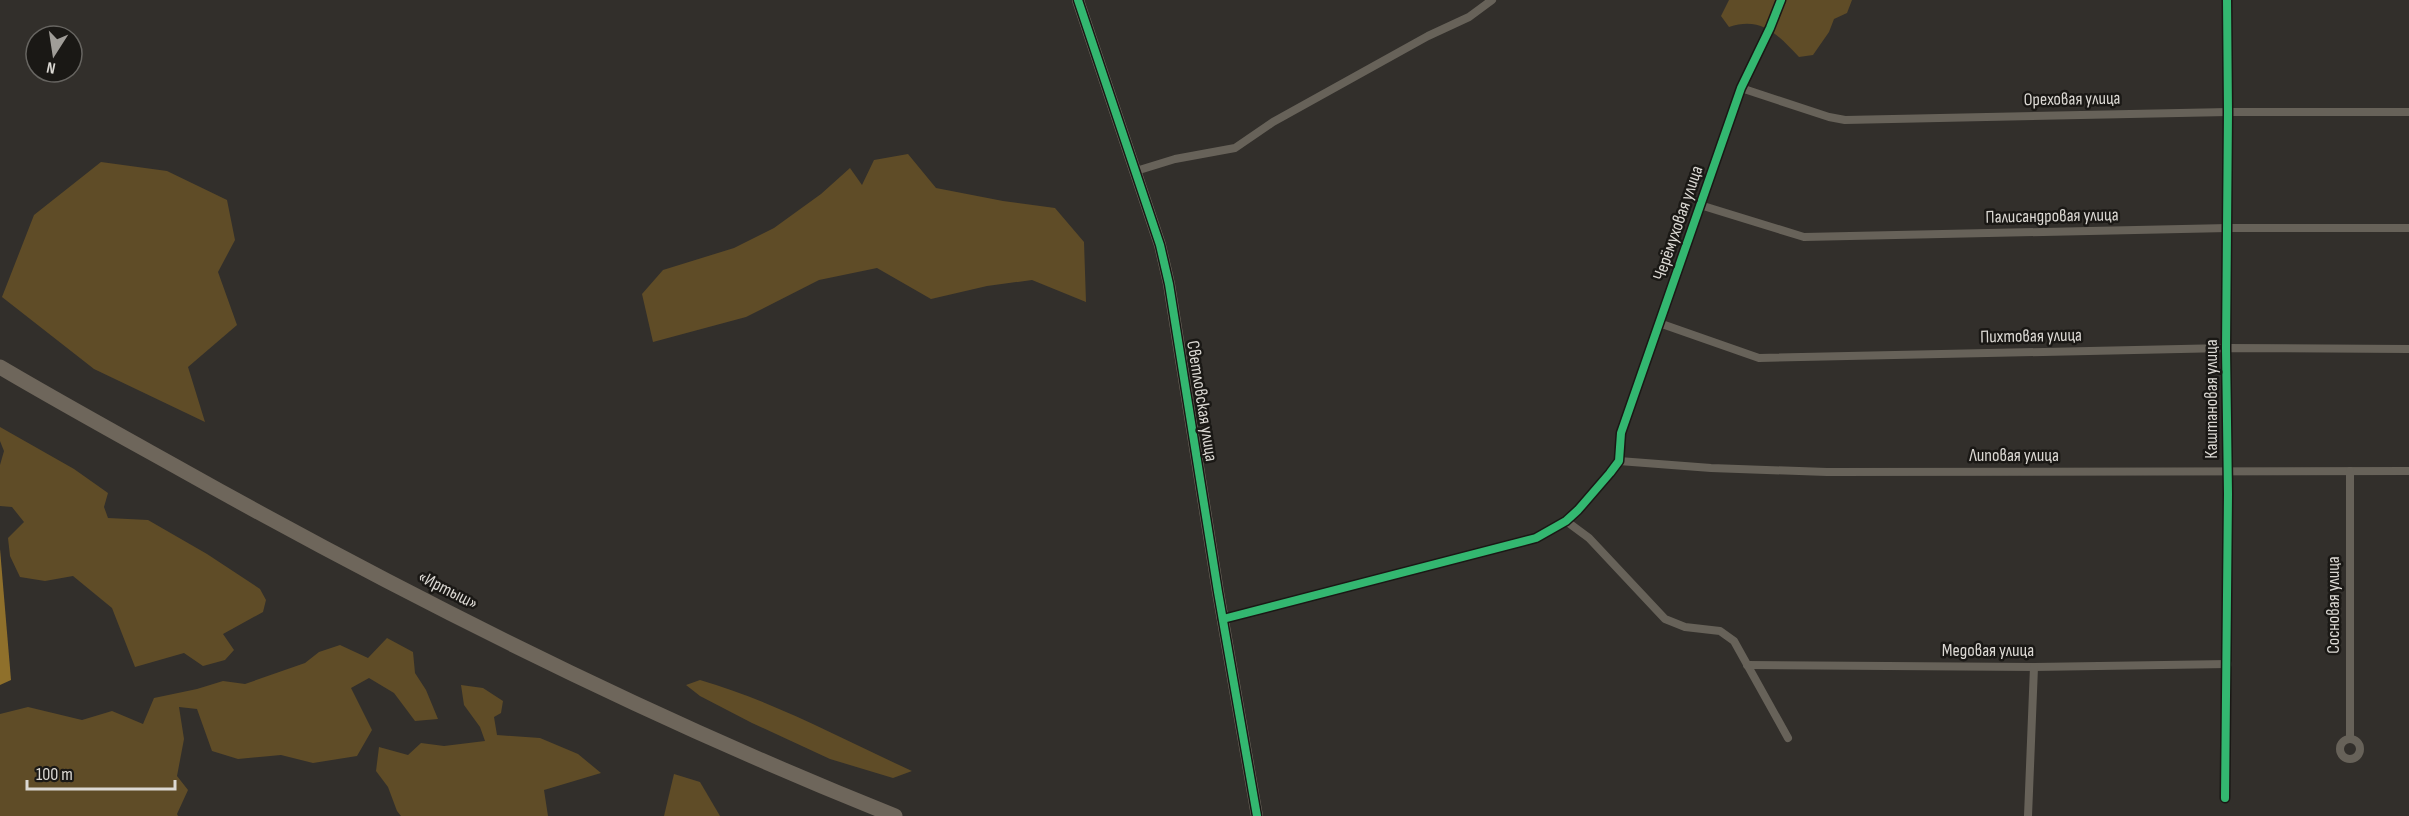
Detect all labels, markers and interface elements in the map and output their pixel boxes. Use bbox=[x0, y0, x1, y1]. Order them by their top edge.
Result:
north arrow bbox=[24, 24, 84, 84]
text: N bbox=[45, 57, 57, 77]
street label: Ореховая улица bbox=[2023, 88, 2121, 110]
street label: Черёмуховая улица bbox=[1649, 163, 1707, 283]
street label: Палисандровая улица bbox=[1985, 204, 2119, 228]
street label: Пихтовая улица bbox=[1980, 325, 2082, 347]
street label: Светловская улица bbox=[1182, 339, 1222, 463]
street label: Каштановая улица bbox=[2201, 339, 2222, 459]
street label: Липовая улица bbox=[1968, 445, 2059, 466]
street label: Сосновая улица bbox=[2323, 556, 2344, 654]
street label: «Иртыш» bbox=[415, 566, 481, 614]
street label: Медовая улица bbox=[1942, 640, 2034, 661]
scale bar bbox=[27, 753, 176, 791]
text: 100 m bbox=[36, 764, 73, 785]

